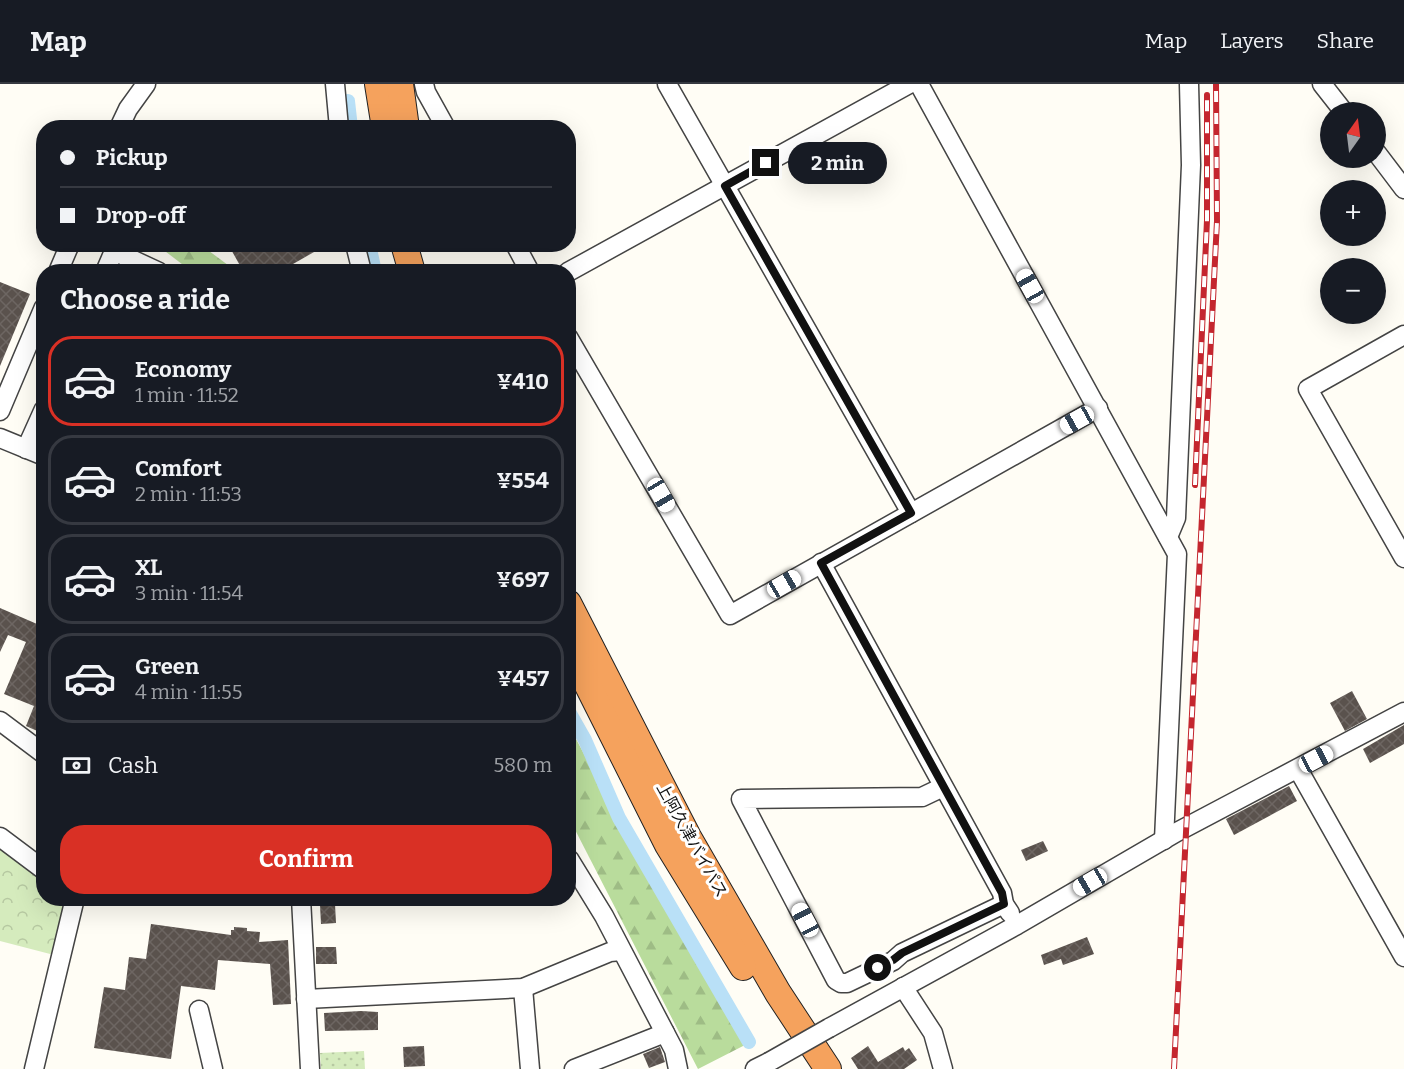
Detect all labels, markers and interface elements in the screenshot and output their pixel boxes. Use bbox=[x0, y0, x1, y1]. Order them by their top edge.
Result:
text: Map bbox=[30, 25, 87, 58]
text: Map bbox=[1145, 28, 1187, 54]
text: Layers bbox=[1220, 28, 1284, 54]
text: Share bbox=[1317, 28, 1374, 54]
north arrow bbox=[1320, 102, 1386, 168]
map controls bbox=[1320, 102, 1386, 324]
callout: 2 min bbox=[787, 142, 886, 184]
text: Pickup bbox=[96, 144, 168, 171]
route end bbox=[752, 149, 779, 176]
text: 2 min bbox=[811, 151, 864, 175]
button: + bbox=[1320, 180, 1386, 246]
text: Drop-off bbox=[96, 202, 186, 229]
button: − bbox=[1320, 258, 1386, 324]
car bbox=[1013, 266, 1047, 306]
text: Choose a ride bbox=[60, 284, 230, 316]
icon: car bbox=[63, 354, 117, 408]
text: Economy bbox=[135, 356, 231, 383]
text: ¥410 bbox=[497, 368, 549, 395]
text: 1 min · 11:52 bbox=[135, 383, 239, 407]
car bbox=[1057, 403, 1097, 437]
icon: car bbox=[63, 453, 117, 507]
text: Comfort bbox=[135, 455, 222, 482]
text: ¥554 bbox=[497, 467, 549, 494]
car bbox=[644, 475, 678, 515]
text: 2 min · 11:53 bbox=[135, 482, 242, 506]
icon: car bbox=[63, 552, 117, 606]
text: XL bbox=[135, 554, 162, 581]
text: ¥697 bbox=[496, 566, 549, 593]
car bbox=[764, 567, 804, 601]
text: 3 min · 11:54 bbox=[135, 581, 243, 605]
icon: car bbox=[63, 651, 117, 705]
text: Green bbox=[135, 653, 199, 680]
text: ¥457 bbox=[497, 665, 549, 692]
text: 4 min · 11:55 bbox=[135, 680, 242, 704]
car bbox=[1296, 743, 1336, 775]
icon: cash bbox=[60, 749, 93, 782]
text: Cash bbox=[108, 752, 158, 779]
text: 580 m bbox=[493, 753, 552, 777]
street label: 上阿久津バイパス bbox=[653, 780, 731, 900]
button: Confirm bbox=[60, 825, 552, 894]
car bbox=[1070, 865, 1110, 899]
car bbox=[789, 900, 821, 940]
route start bbox=[864, 954, 891, 981]

